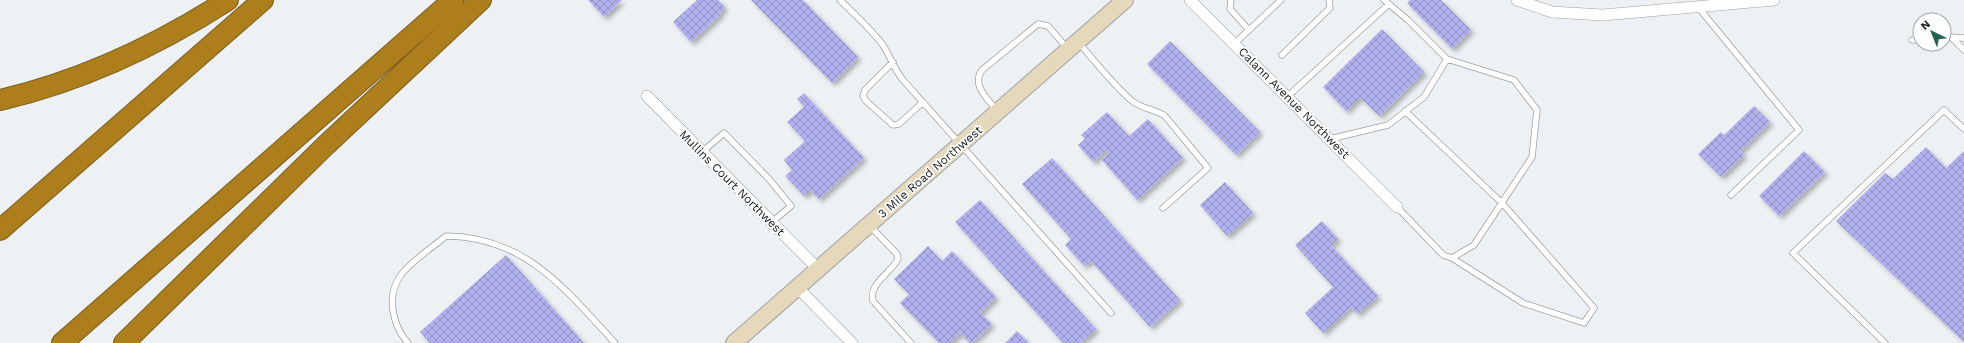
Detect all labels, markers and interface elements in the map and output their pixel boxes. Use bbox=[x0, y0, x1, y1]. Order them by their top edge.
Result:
north arrow bbox=[1912, 12, 1952, 52]
text: N bbox=[1918, 18, 1933, 33]
street label: Calann Avenue Northwest bbox=[1236, 45, 1352, 161]
street label: 3 Mile Road Northwest bbox=[875, 123, 985, 221]
street label: Mullins Court Northwest bbox=[676, 127, 788, 239]

